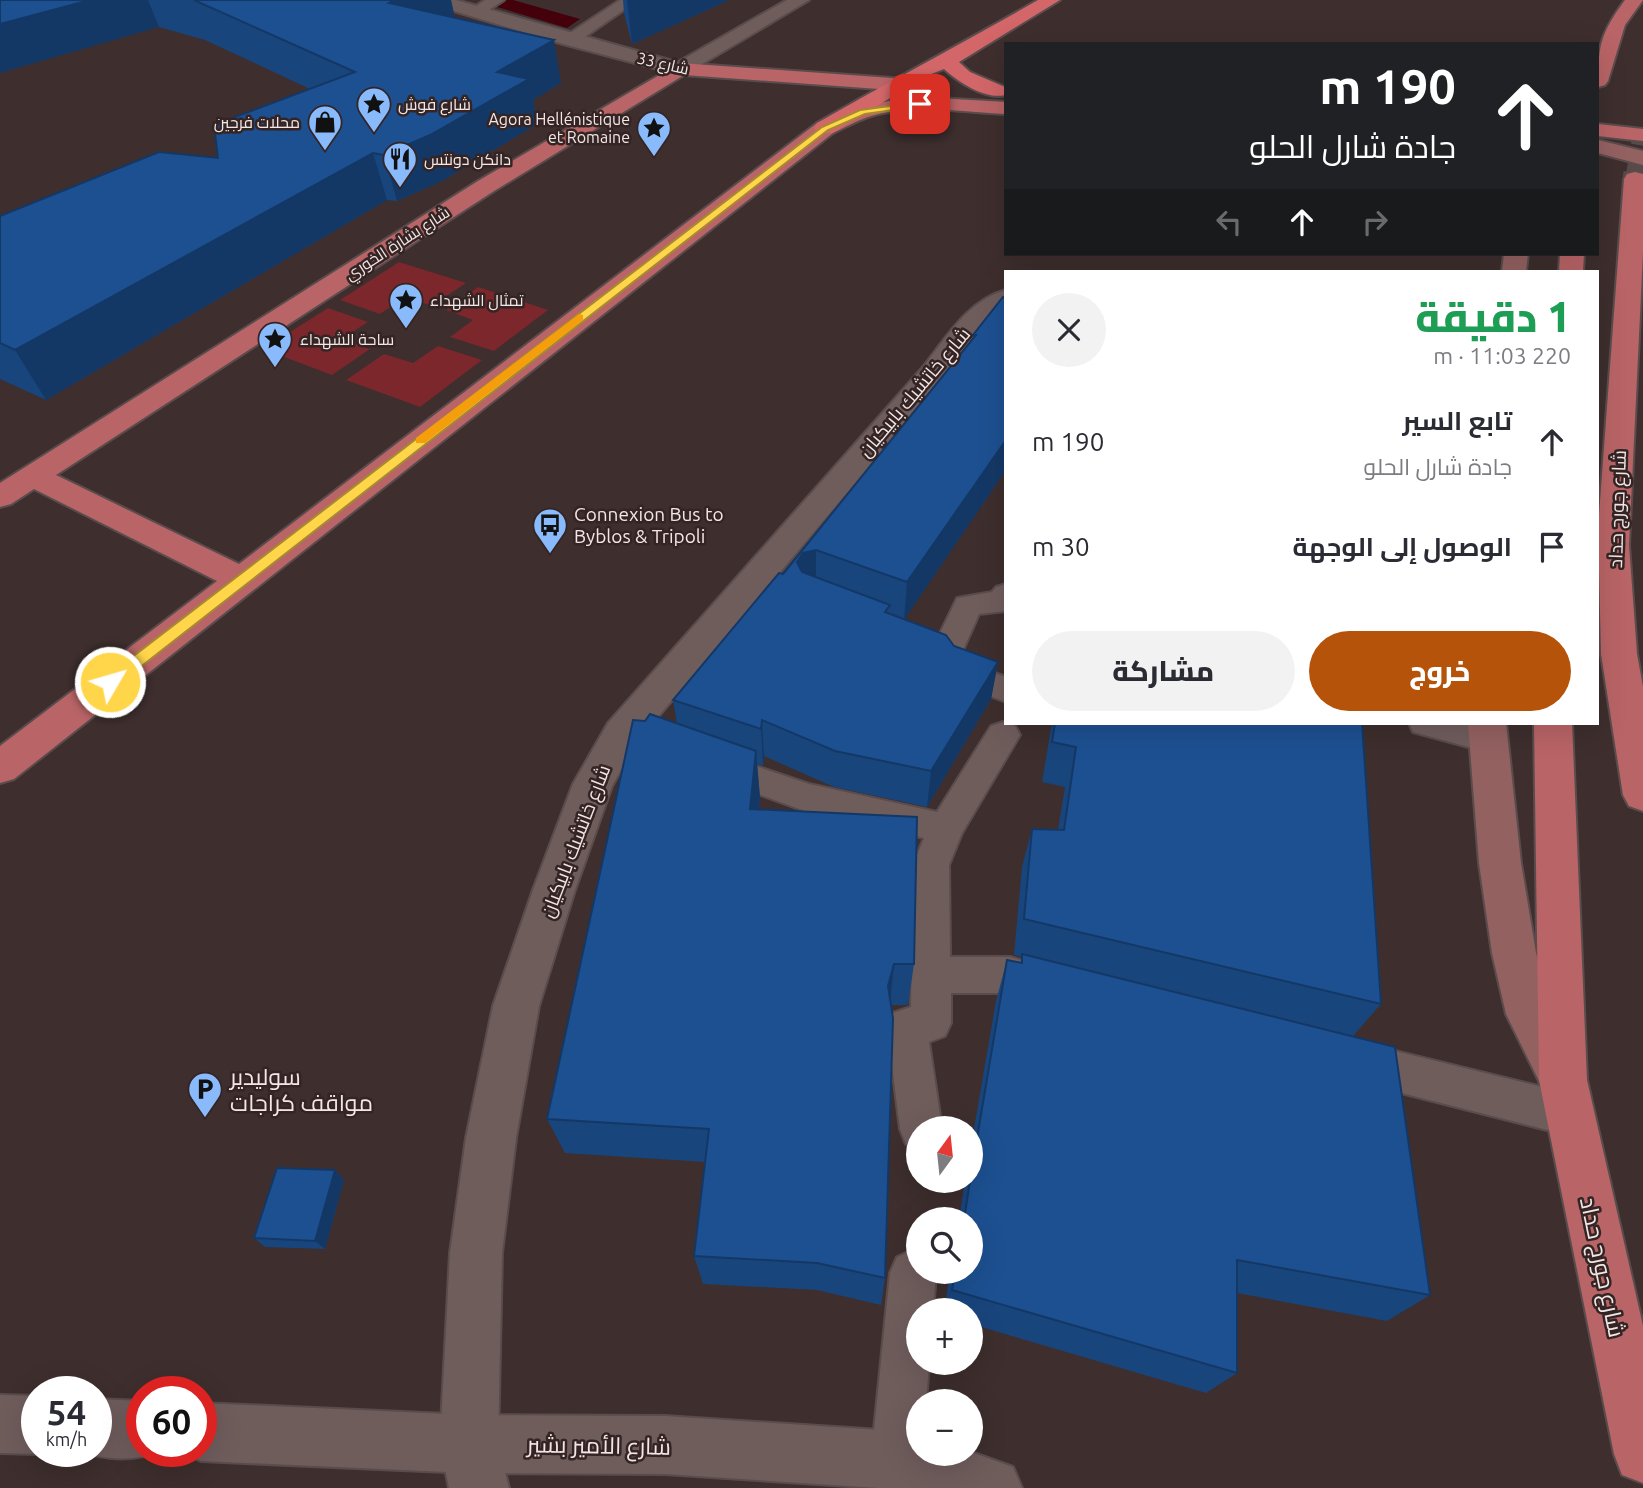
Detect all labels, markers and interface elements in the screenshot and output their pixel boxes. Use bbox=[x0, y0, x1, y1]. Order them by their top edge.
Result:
street label: شارع 33 bbox=[635, 48, 691, 81]
text: 190 m bbox=[1319, 58, 1456, 113]
icon: ahead bbox=[1480, 70, 1571, 161]
pin bbox=[890, 74, 950, 134]
place icon: شارع فوش bbox=[355, 85, 393, 134]
icon: arrive bbox=[901, 85, 939, 123]
place label: شارع فوش bbox=[398, 95, 471, 116]
shop icon: محلات فرجين bbox=[306, 103, 344, 152]
place icon: Agora Hellénistique et Romaine bbox=[635, 109, 673, 158]
place label: Agora Hellénistique et Romaine bbox=[488, 110, 630, 146]
place label: محلات فرجين bbox=[214, 113, 300, 133]
text: جادة شارل الحلو bbox=[1249, 128, 1456, 164]
restaurant icon: دانكن دونتس bbox=[381, 140, 419, 189]
place label: دانكن دونتس bbox=[424, 150, 511, 170]
street label: شارع بشارة الخوري bbox=[341, 203, 455, 288]
icon: left bbox=[1210, 203, 1248, 241]
icon: ahead bbox=[1283, 203, 1321, 241]
icon: right bbox=[1356, 203, 1394, 241]
place icon: تمثال الشهداء bbox=[387, 281, 425, 330]
place label: تمثال الشهداء bbox=[430, 291, 524, 311]
button: close bbox=[1032, 293, 1106, 367]
text: 1 دقيقة bbox=[1415, 293, 1571, 340]
place icon: ساحة الشهداء bbox=[256, 320, 294, 369]
street label: شارع خاتشيك بابيكيان bbox=[854, 323, 977, 463]
place label: ساحة الشهداء bbox=[300, 330, 394, 350]
text: 220 m · 11:03 bbox=[1433, 343, 1571, 368]
text: تابع السير bbox=[1402, 406, 1512, 435]
icon: ahead bbox=[1533, 423, 1571, 461]
text: 190 m bbox=[1032, 427, 1104, 456]
street label: شارع جورج حداد bbox=[1604, 450, 1633, 568]
text: جادة شارل الحلو bbox=[1363, 454, 1512, 479]
place label: Connexion Bus to Byblos & Tripoli bbox=[574, 503, 724, 547]
bus stop icon: Connexion Bus to Byblos & Tripoli bbox=[531, 506, 569, 555]
icon: arrive bbox=[1533, 528, 1571, 566]
text: 30 m bbox=[1032, 532, 1090, 561]
text: الوصول إلى الوجهة bbox=[1293, 532, 1512, 561]
button: مشاركة bbox=[1032, 631, 1295, 711]
button: خروج bbox=[1309, 631, 1571, 711]
position arrow bbox=[73, 645, 147, 719]
street label: شارع خاتشيك بابيكيان bbox=[536, 761, 617, 922]
place label: سوليدير مواقف كراجات bbox=[228, 1064, 373, 1116]
parking icon: سوليدير مواقف كراجات bbox=[186, 1070, 224, 1119]
north arrow bbox=[906, 1116, 984, 1194]
map controls bbox=[906, 1116, 983, 1466]
street label: شارع جورج حداد bbox=[1572, 1195, 1630, 1340]
button: search bbox=[906, 1207, 983, 1284]
button: + bbox=[906, 1298, 983, 1375]
speed limit sign: 60 bbox=[126, 1376, 217, 1467]
button: − bbox=[906, 1389, 983, 1466]
text: 54 bbox=[47, 1392, 86, 1432]
text: km/h bbox=[46, 1429, 87, 1449]
street label: شارع الأمير بشير bbox=[525, 1431, 671, 1463]

